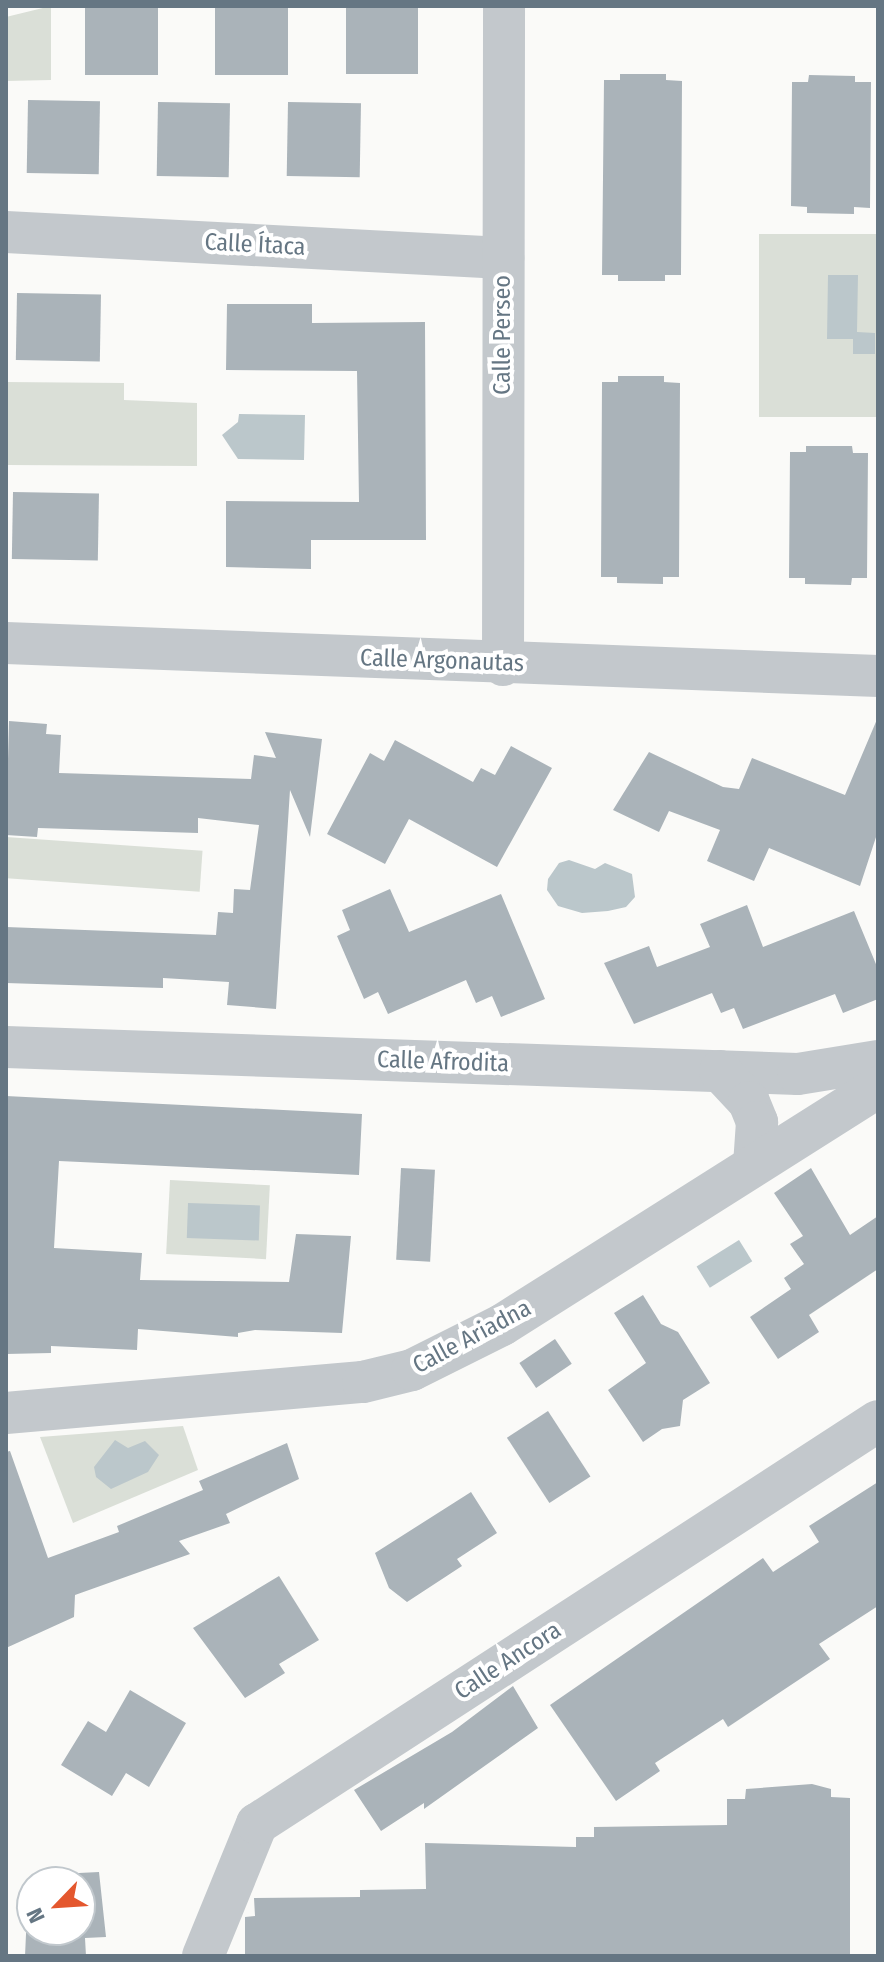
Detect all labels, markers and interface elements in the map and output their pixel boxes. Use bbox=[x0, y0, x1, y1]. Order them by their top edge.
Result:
street label: Calle Ítaca bbox=[204, 228, 306, 262]
street label: Calle Perseo bbox=[489, 275, 517, 395]
street label: Calle Argonautas bbox=[359, 644, 525, 678]
street label: Calle Afrodita bbox=[376, 1045, 510, 1079]
street label: Calle Ariadna bbox=[408, 1294, 536, 1380]
street label: Calle Ancora bbox=[450, 1616, 566, 1706]
north arrow bbox=[16, 1866, 96, 1946]
text: N bbox=[21, 1904, 51, 1927]

